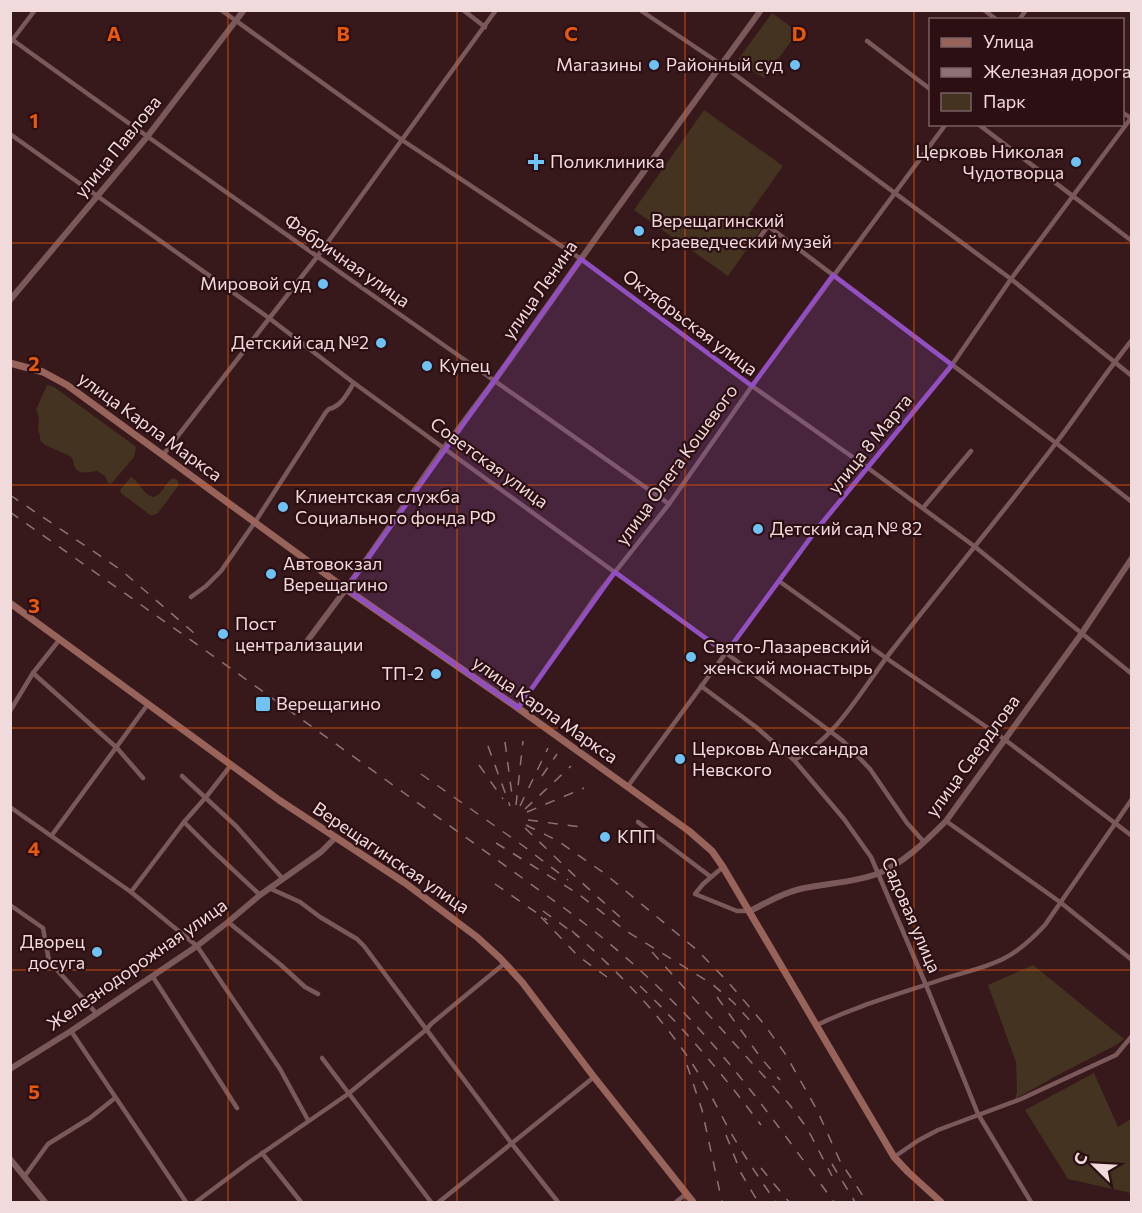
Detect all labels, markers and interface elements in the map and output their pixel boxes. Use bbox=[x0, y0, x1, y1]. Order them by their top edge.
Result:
legend bbox=[929, 18, 1124, 126]
text: A bbox=[107, 21, 121, 45]
text: B bbox=[336, 21, 350, 45]
text: C bbox=[564, 21, 578, 45]
text: D bbox=[792, 21, 806, 45]
text: Улица bbox=[983, 30, 1034, 52]
place label: Магазины bbox=[556, 53, 642, 75]
place label: Районный суд bbox=[666, 53, 783, 75]
marker: Магазины bbox=[647, 58, 661, 72]
marker: Районный суд bbox=[788, 58, 802, 72]
text: Железная дорога bbox=[983, 60, 1131, 82]
text: Парк bbox=[983, 90, 1026, 112]
street label: улица Павлова bbox=[69, 91, 165, 202]
text: 1 bbox=[29, 108, 39, 132]
place label: Церковь Николая Чудотворца bbox=[915, 140, 1064, 183]
place label: Поликлиника bbox=[550, 150, 665, 172]
marker: Поликлиника bbox=[527, 153, 545, 171]
marker: Церковь Николая Чудотворца bbox=[1069, 155, 1083, 169]
street label: Фабричная улица bbox=[281, 209, 414, 312]
place label: Верещагинский краеведческий музей bbox=[651, 209, 832, 252]
marker: Верещагинский краеведческий музей bbox=[632, 224, 646, 238]
street label: улица Ленина bbox=[497, 236, 581, 343]
street label: Октябрьская улица bbox=[619, 264, 762, 380]
place label: Мировой суд bbox=[200, 272, 311, 294]
marker: Мировой суд bbox=[316, 277, 330, 291]
place label: Детский сад №2 bbox=[231, 331, 369, 353]
marker: Детский сад №2 bbox=[374, 336, 388, 350]
text: 2 bbox=[28, 351, 40, 375]
place label: Купец bbox=[439, 354, 491, 376]
marker: Купец bbox=[420, 359, 434, 373]
street label: улица Карла Маркса bbox=[74, 367, 227, 486]
street label: улица Олега Кошевого bbox=[611, 380, 742, 549]
street label: улица 8 Марта bbox=[822, 389, 916, 498]
street label: Советская улица bbox=[426, 412, 553, 512]
place label: Клиентская служба Социального фонда РФ bbox=[295, 485, 496, 528]
marker: Клиентская служба Социального фонда РФ bbox=[276, 500, 290, 514]
place label: Детский сад № 82 bbox=[770, 517, 922, 539]
marker: Детский сад № 82 bbox=[751, 522, 765, 536]
place label: Автовокзал Верещагино bbox=[283, 552, 388, 595]
marker: Автовокзал Верещагино bbox=[264, 567, 278, 581]
text: 3 bbox=[28, 593, 40, 617]
place label: Пост централизации bbox=[235, 612, 363, 655]
marker: Пост централизации bbox=[216, 627, 230, 641]
place label: Свято-Лазаревский женский монастырь bbox=[703, 635, 873, 678]
marker: Свято-Лазаревский женский монастырь bbox=[684, 650, 698, 664]
street label: улица Карла Маркса bbox=[469, 651, 622, 768]
place label: ТП-2 bbox=[381, 662, 424, 684]
marker: ТП-2 bbox=[429, 667, 443, 681]
street label: улица Свердлова bbox=[921, 690, 1024, 821]
place label: Верещагино bbox=[276, 692, 381, 714]
marker: Верещагино bbox=[254, 695, 272, 713]
place label: Церковь Александра Невского bbox=[692, 737, 868, 780]
marker: Церковь Александра Невского bbox=[673, 752, 687, 766]
street label: Верещагинская улица bbox=[309, 797, 474, 918]
place label: КПП bbox=[617, 825, 656, 847]
marker: КПП bbox=[598, 830, 612, 844]
text: 4 bbox=[28, 836, 40, 860]
street label: Садовая улица bbox=[878, 853, 946, 976]
street label: Железнодорожная улица bbox=[42, 893, 231, 1035]
place label: Дворец досуга bbox=[20, 930, 86, 973]
marker: Дворец досуга bbox=[90, 945, 104, 959]
text: 5 bbox=[28, 1079, 40, 1103]
north arrow bbox=[1064, 1135, 1124, 1195]
text: С bbox=[1069, 1150, 1091, 1168]

